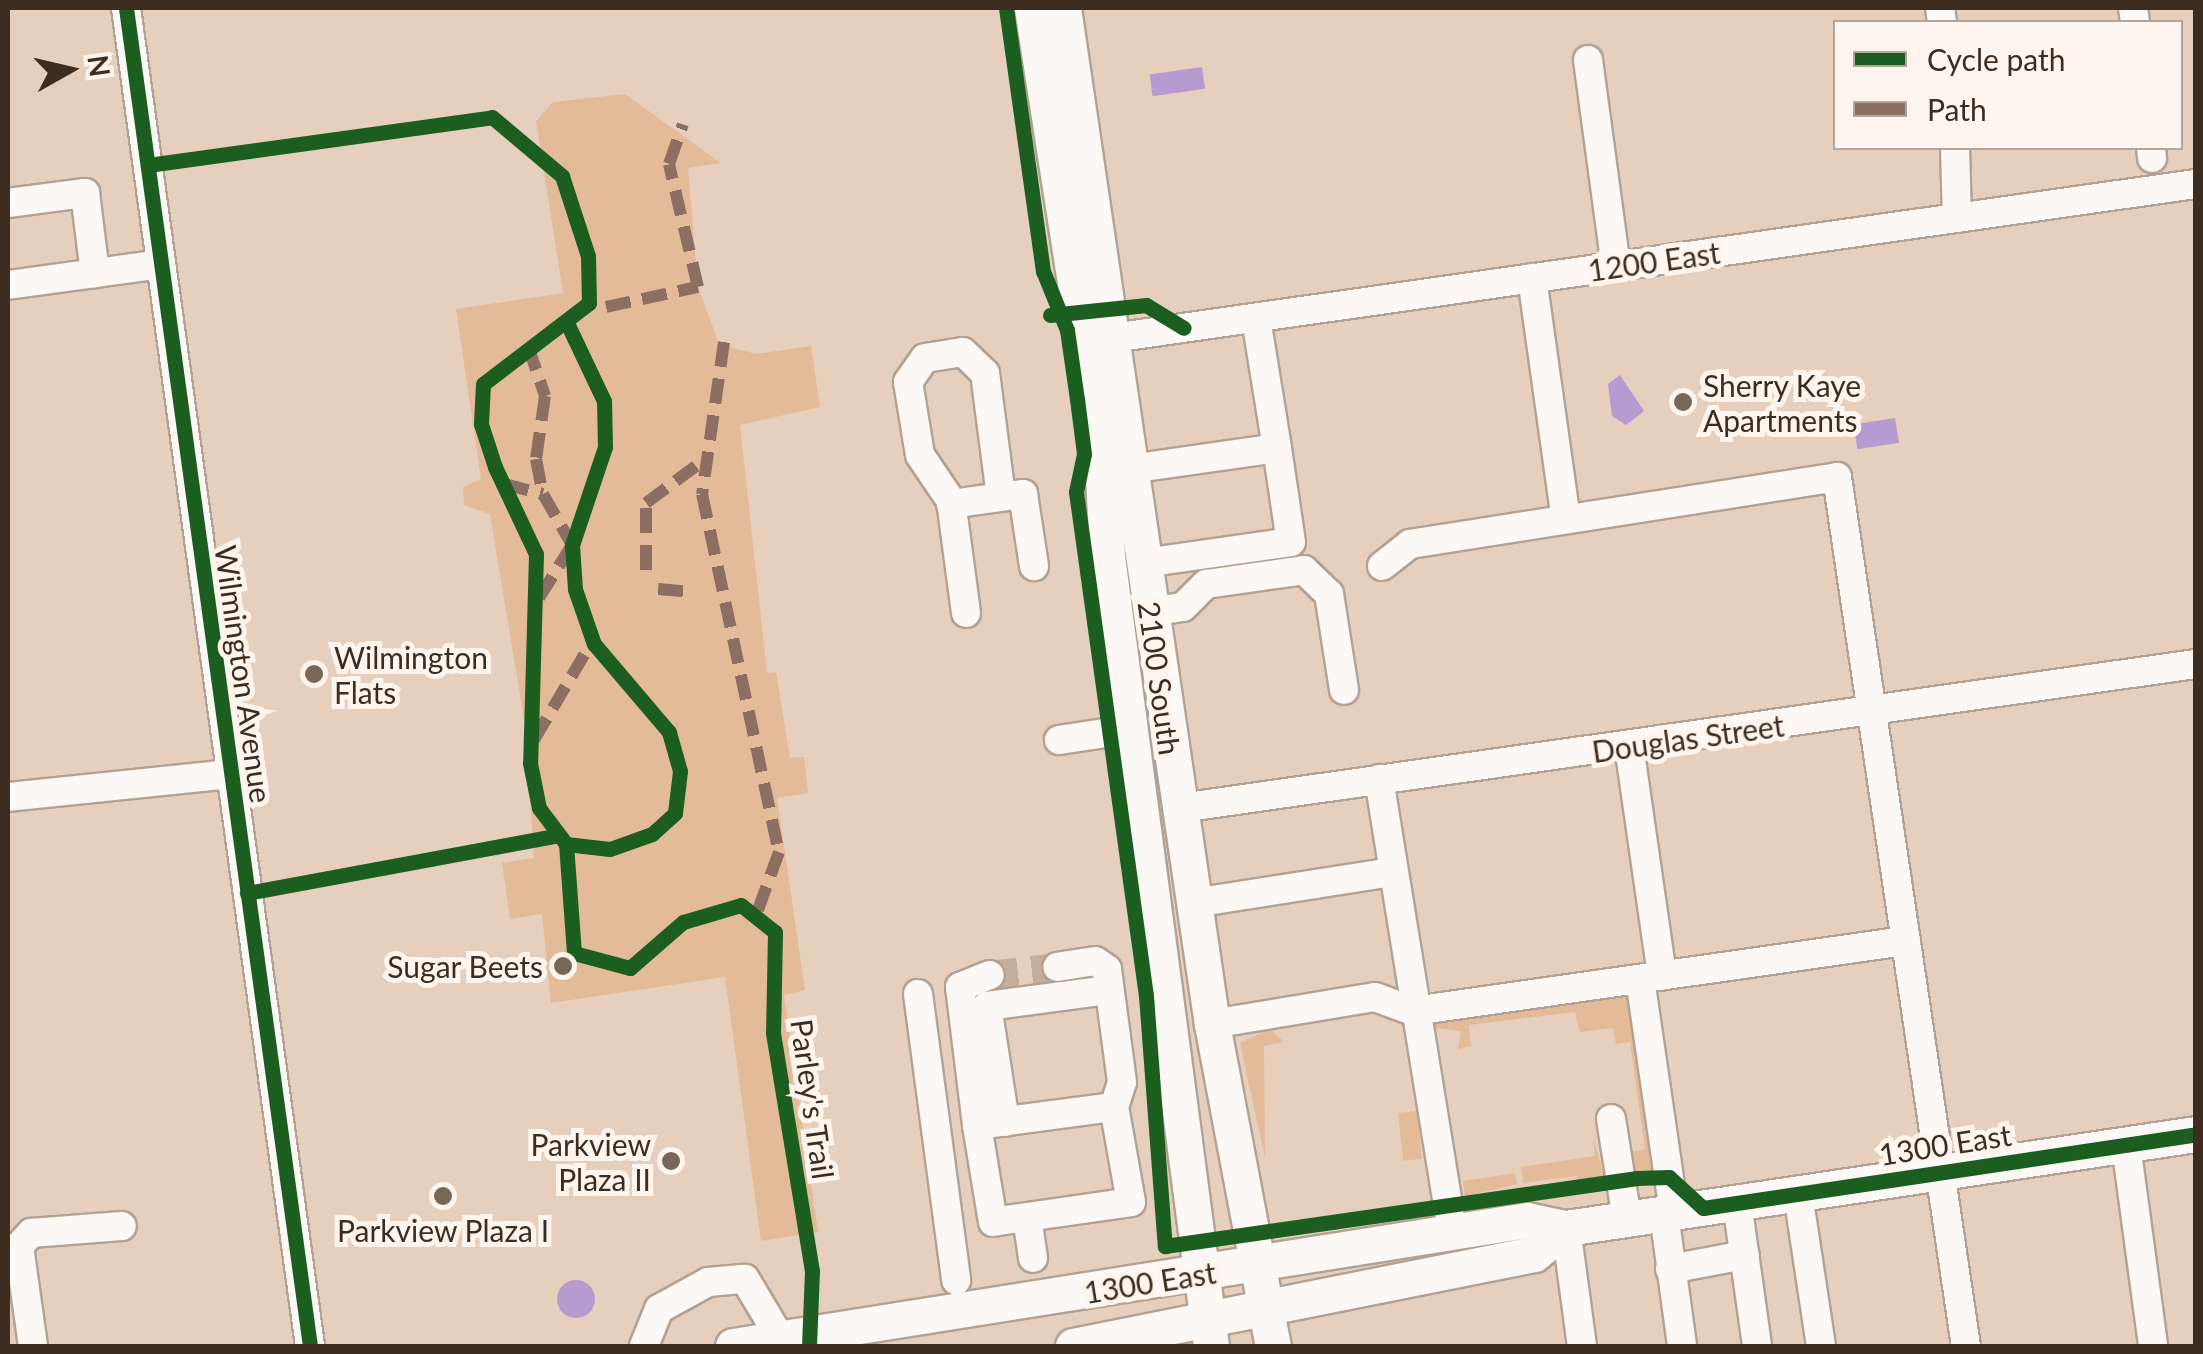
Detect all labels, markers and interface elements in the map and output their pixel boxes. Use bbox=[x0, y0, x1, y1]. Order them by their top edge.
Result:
north arrow bbox=[20, 20, 120, 120]
legend bbox=[1833, 20, 2183, 150]
text: Cycle path bbox=[1927, 41, 2066, 77]
text: N bbox=[81, 53, 118, 79]
text: Path bbox=[1927, 91, 1987, 127]
street label: 1200 East bbox=[1586, 234, 1722, 288]
place label: Sherry Kaye Apartments bbox=[1703, 367, 1862, 438]
marker: Sherry Kaye Apartments bbox=[1672, 391, 1694, 413]
street label: Wilmington Avenue bbox=[208, 542, 280, 806]
street label: 2100 South bbox=[1131, 599, 1189, 757]
place label: Wilmington Flats bbox=[334, 639, 488, 710]
marker: Wilmington Flats bbox=[303, 663, 325, 685]
street label: Douglas Street bbox=[1590, 707, 1786, 769]
place label: Sugar Beets bbox=[387, 948, 543, 984]
marker: Sugar Beets bbox=[552, 955, 574, 977]
street label: Parley's Trail bbox=[784, 1016, 842, 1182]
street label: 1300 East bbox=[1876, 1116, 2014, 1172]
place label: Parkview Plaza II bbox=[530, 1126, 651, 1196]
marker: Parkview Plaza II bbox=[660, 1150, 682, 1172]
marker: Parkview Plaza I bbox=[432, 1185, 454, 1207]
place label: Parkview Plaza I bbox=[337, 1212, 549, 1248]
street label: 1300 East bbox=[1081, 1254, 1219, 1310]

